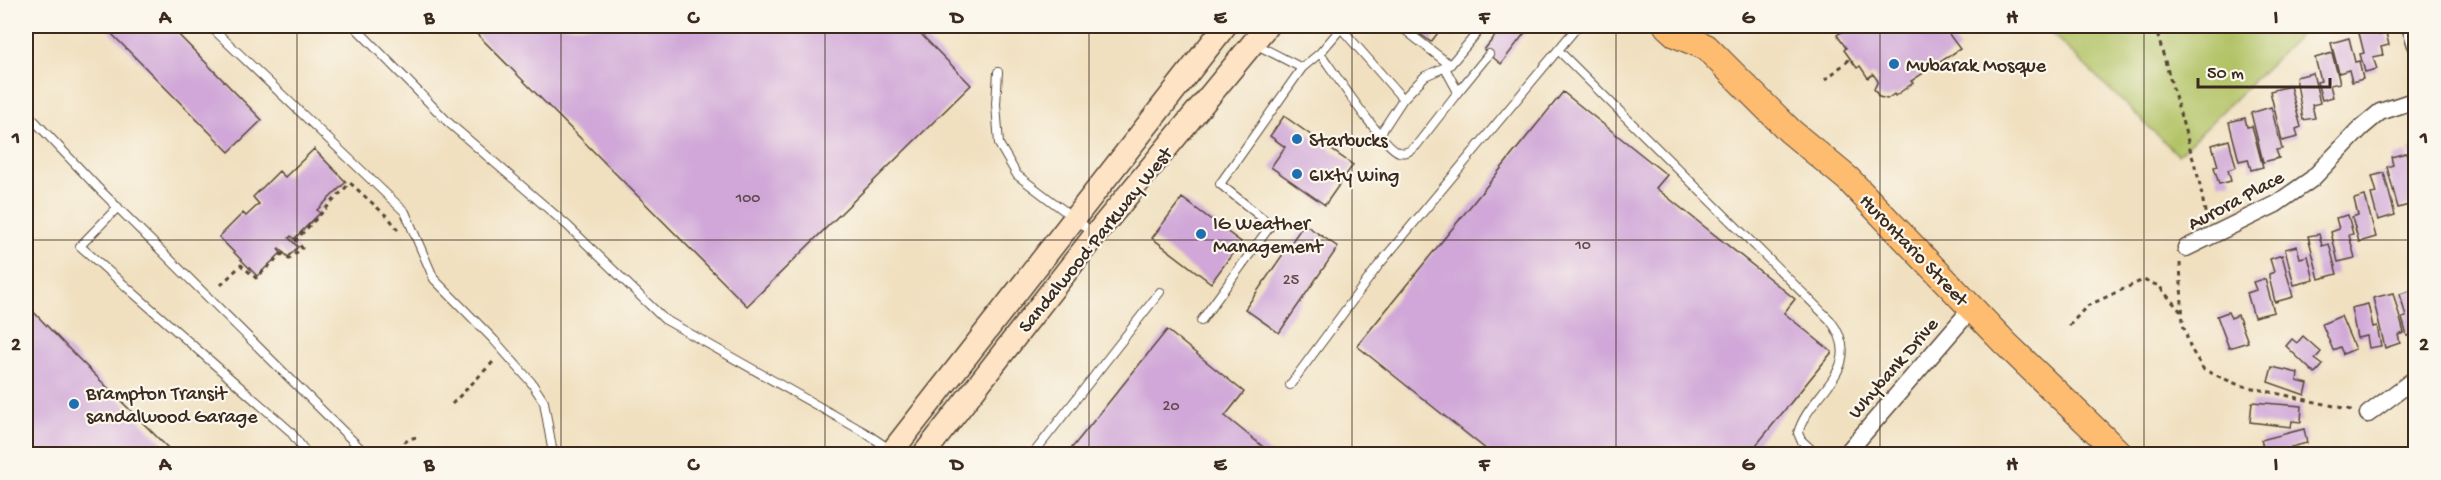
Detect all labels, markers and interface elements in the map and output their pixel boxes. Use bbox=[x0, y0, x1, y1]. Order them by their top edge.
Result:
text: A bbox=[158, 8, 173, 31]
text: B bbox=[423, 8, 435, 31]
text: C bbox=[687, 8, 701, 31]
text: D bbox=[948, 8, 964, 31]
text: E bbox=[1214, 8, 1228, 31]
text: F bbox=[1478, 8, 1491, 31]
text: G bbox=[1742, 8, 1756, 31]
text: H bbox=[2006, 8, 2018, 31]
text: I bbox=[2274, 8, 2279, 31]
scale bar bbox=[2198, 51, 2330, 89]
place label: Mubarak Mosque bbox=[1906, 56, 2047, 79]
marker: Mubarak Mosque bbox=[1887, 57, 1901, 71]
text: 50 m bbox=[2207, 64, 2244, 85]
text: 1 bbox=[11, 128, 20, 151]
text: 1 bbox=[2419, 128, 2428, 151]
place label: Starbucks bbox=[1309, 131, 1388, 154]
marker: Starbucks bbox=[1290, 132, 1304, 146]
street label: Sandalwood Parkway West bbox=[1015, 142, 1180, 339]
place label: 6Ixty Wing bbox=[1309, 166, 1399, 189]
marker: 6Ixty Wing bbox=[1290, 167, 1304, 181]
street label: Aurora Place bbox=[2185, 167, 2289, 237]
house number: 100 bbox=[735, 190, 760, 209]
street label: Hurontario Street bbox=[1853, 191, 1973, 314]
place label: IG Weather Management bbox=[1213, 214, 1324, 260]
marker: IG Weather Management bbox=[1194, 227, 1208, 241]
house number: 10 bbox=[1574, 237, 1591, 256]
house number: 25 bbox=[1283, 272, 1299, 291]
street label: Whybank Drive bbox=[1845, 314, 1945, 424]
text: 2 bbox=[11, 335, 21, 358]
text: 2 bbox=[2419, 335, 2429, 358]
place label: Brampton Transit sandalwood Garage bbox=[85, 384, 258, 430]
marker: Brampton Transit sandalwood Garage bbox=[67, 397, 81, 411]
house number: 20 bbox=[1163, 398, 1179, 417]
text: A bbox=[158, 455, 173, 478]
text: B bbox=[423, 455, 435, 478]
text: C bbox=[687, 455, 701, 478]
text: D bbox=[948, 455, 964, 478]
text: E bbox=[1214, 455, 1228, 478]
text: F bbox=[1478, 455, 1491, 478]
text: G bbox=[1742, 455, 1756, 478]
text: H bbox=[2006, 455, 2018, 478]
text: I bbox=[2274, 455, 2279, 478]

